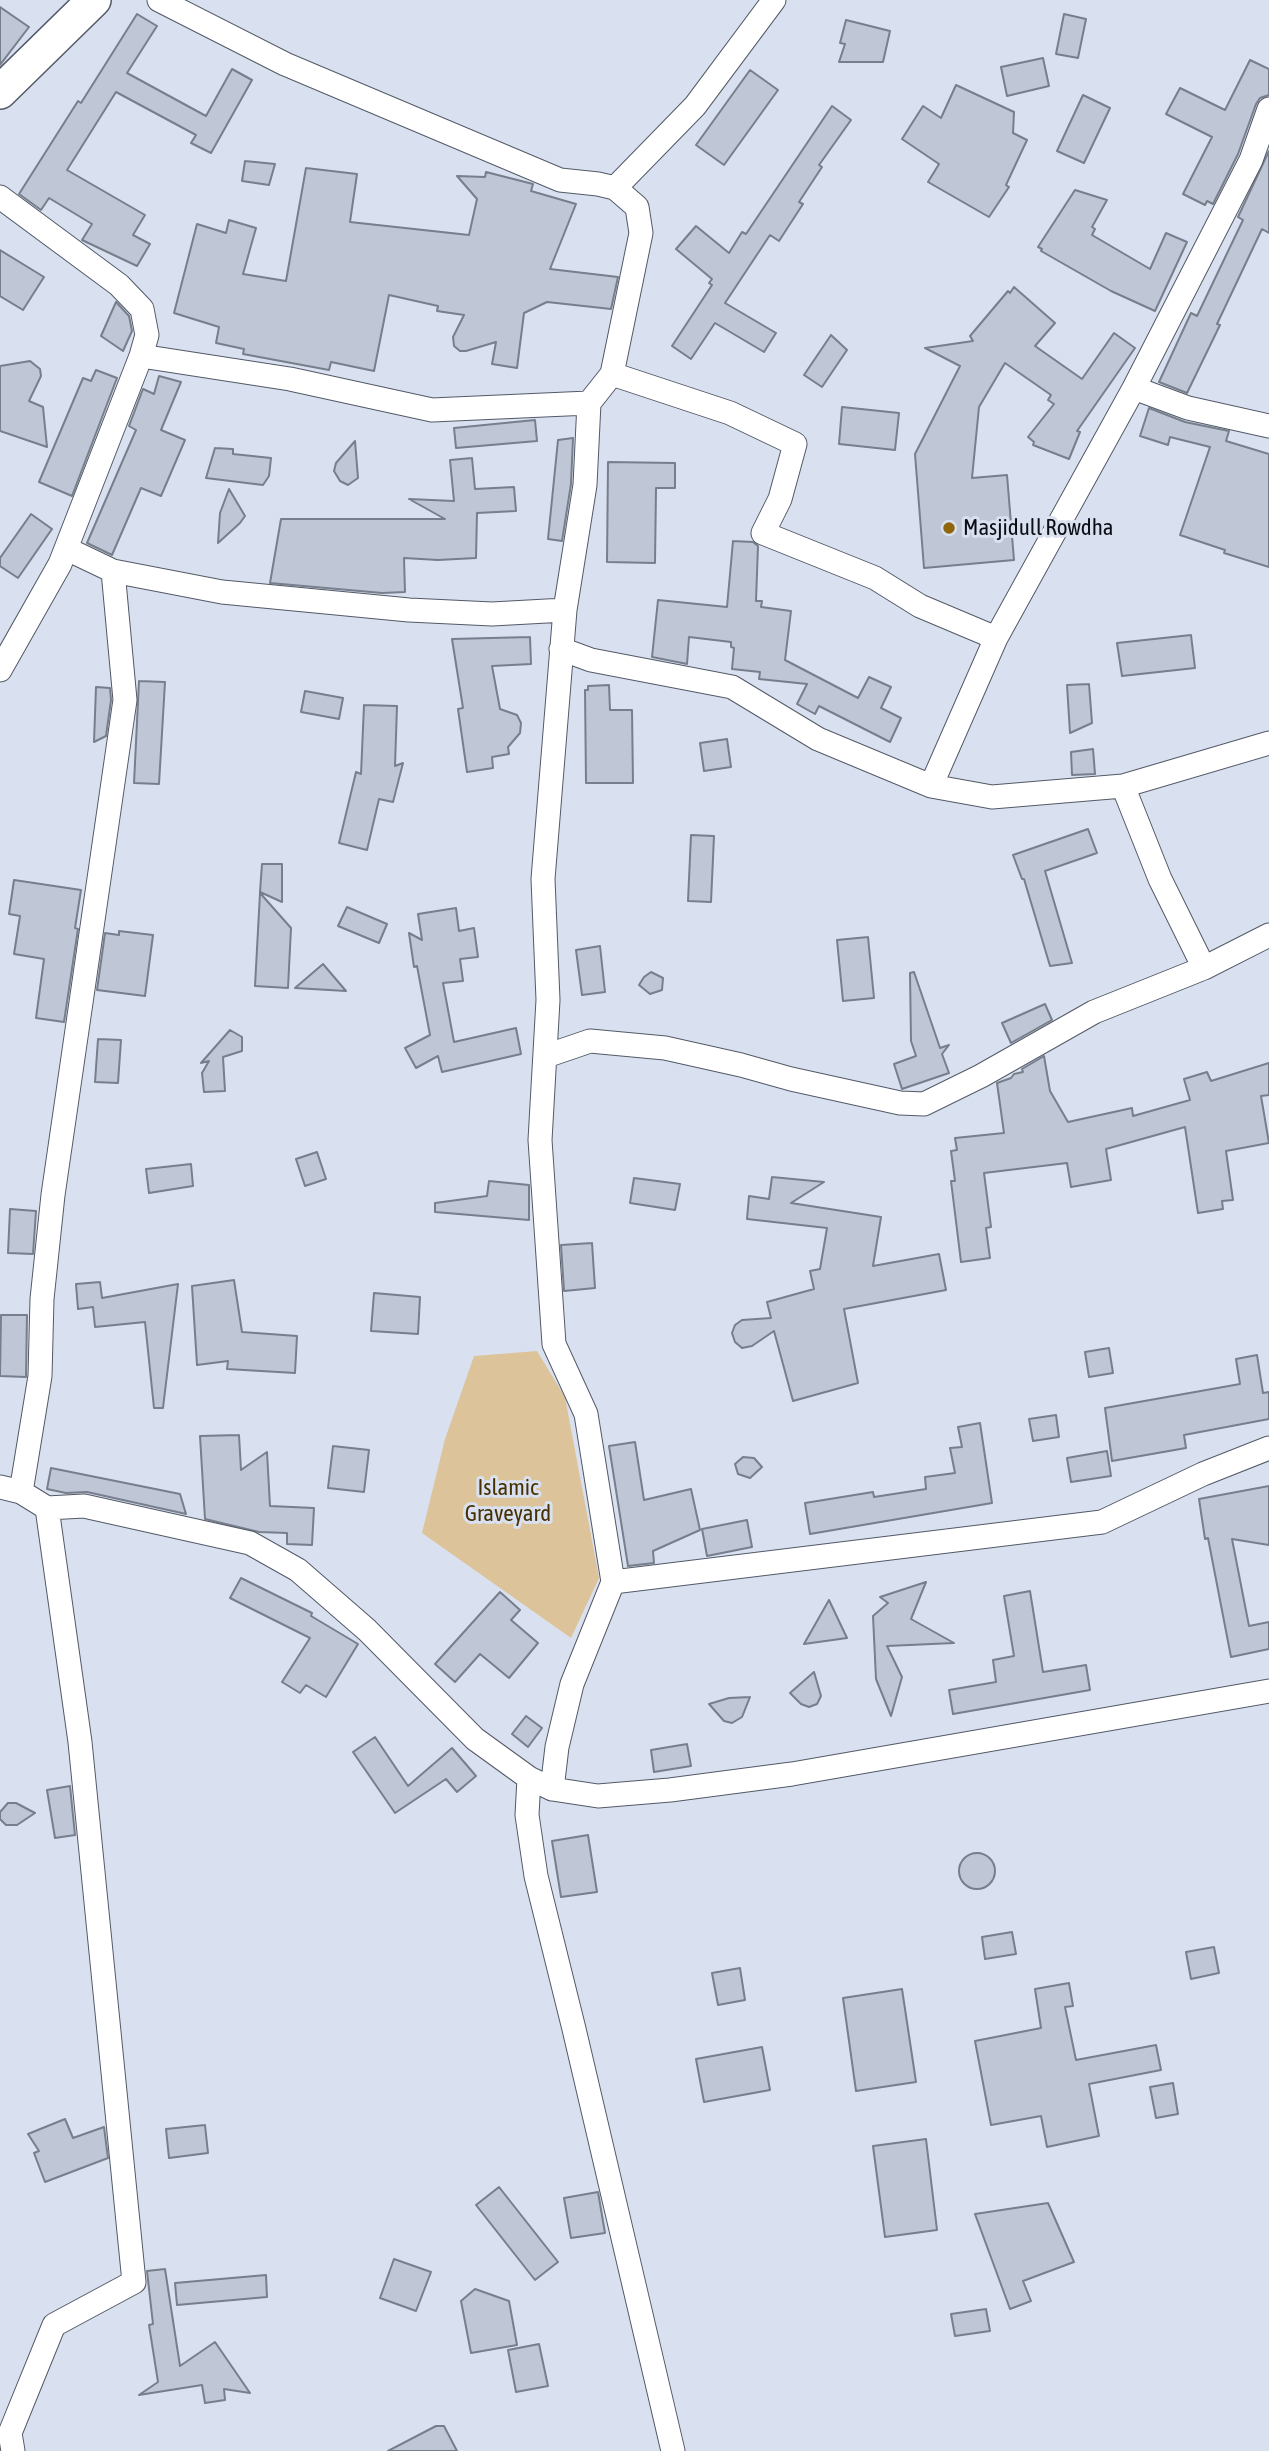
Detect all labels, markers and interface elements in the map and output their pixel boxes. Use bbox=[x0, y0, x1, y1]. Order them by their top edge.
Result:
place label: Masjidull Rowdha bbox=[963, 514, 1113, 542]
marker: Masjidull Rowdha bbox=[941, 520, 957, 536]
park label: Islamic Graveyard bbox=[465, 1474, 551, 1528]

